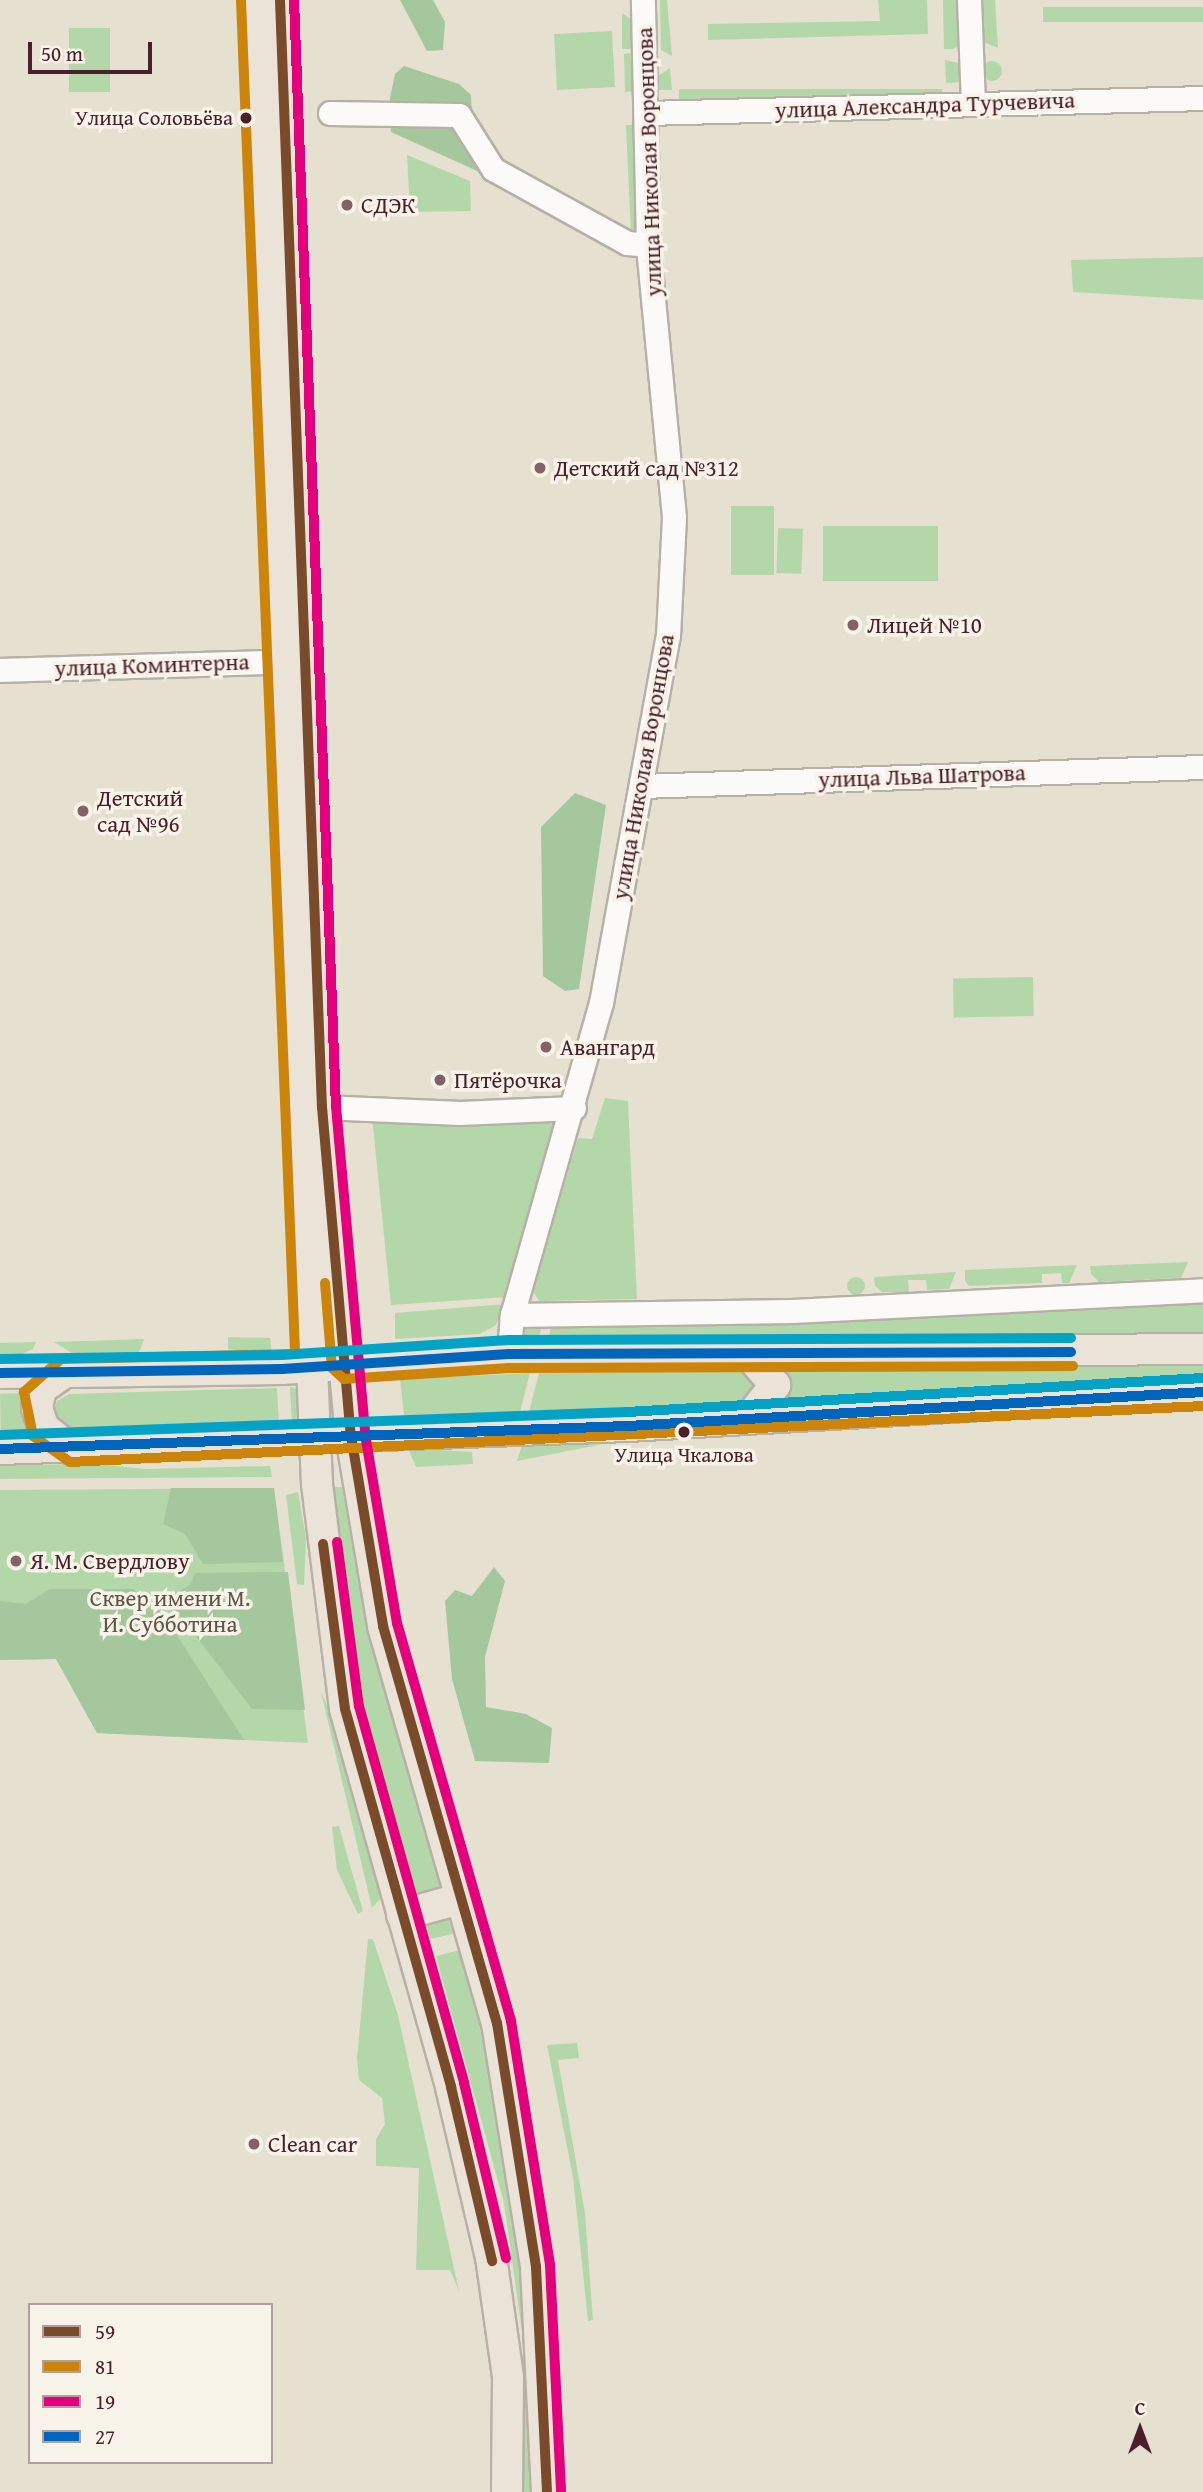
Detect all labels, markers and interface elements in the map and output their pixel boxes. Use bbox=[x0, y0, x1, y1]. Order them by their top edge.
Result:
street label: улица Николая Воронцова bbox=[631, 27, 667, 297]
scale bar bbox=[32, 28, 156, 72]
text: 50 m bbox=[41, 38, 83, 69]
street label: улица Александра Турчевича bbox=[774, 86, 1076, 124]
place label: Улица Соловьёва bbox=[75, 105, 233, 131]
marker: Улица Соловьёва bbox=[239, 111, 253, 125]
place label: СДЭК bbox=[361, 191, 415, 219]
marker: СДЭК bbox=[339, 197, 355, 213]
place label: Детский сад №312 bbox=[554, 454, 739, 482]
marker: Детский сад №312 bbox=[532, 460, 548, 476]
place label: Лицей №10 bbox=[867, 611, 982, 639]
marker: Лицей №10 bbox=[845, 617, 861, 633]
street label: улица Николая Воронцова bbox=[606, 632, 680, 902]
street label: улица Коминтерна bbox=[54, 648, 250, 682]
street label: улица Льва Шатрова bbox=[818, 759, 1026, 793]
place label: Детский сад №96 bbox=[97, 784, 183, 838]
marker: Детский сад №96 bbox=[75, 803, 91, 819]
place label: Авангард bbox=[560, 1033, 655, 1061]
marker: Авангард bbox=[538, 1039, 554, 1055]
place label: Пятёрочка bbox=[454, 1066, 562, 1094]
marker: Пятёрочка bbox=[432, 1072, 448, 1088]
marker: Улица Чкалова bbox=[677, 1425, 691, 1439]
place label: Улица Чкалова bbox=[614, 1442, 754, 1468]
place label: Я. М. Свердлову bbox=[30, 1547, 190, 1575]
marker: Я. М. Свердлову bbox=[8, 1553, 24, 1569]
park label: Сквер имени М. И. Субботина bbox=[90, 1584, 250, 1638]
place label: Clean car bbox=[268, 2130, 357, 2158]
marker: Clean car bbox=[246, 2136, 262, 2152]
legend bbox=[28, 2303, 273, 2464]
text: 59 bbox=[95, 2316, 115, 2347]
text: 81 bbox=[95, 2351, 115, 2382]
text: 19 bbox=[95, 2386, 115, 2417]
north arrow bbox=[1105, 2394, 1175, 2464]
text: С bbox=[1135, 2394, 1145, 2422]
text: 27 bbox=[95, 2421, 115, 2452]

